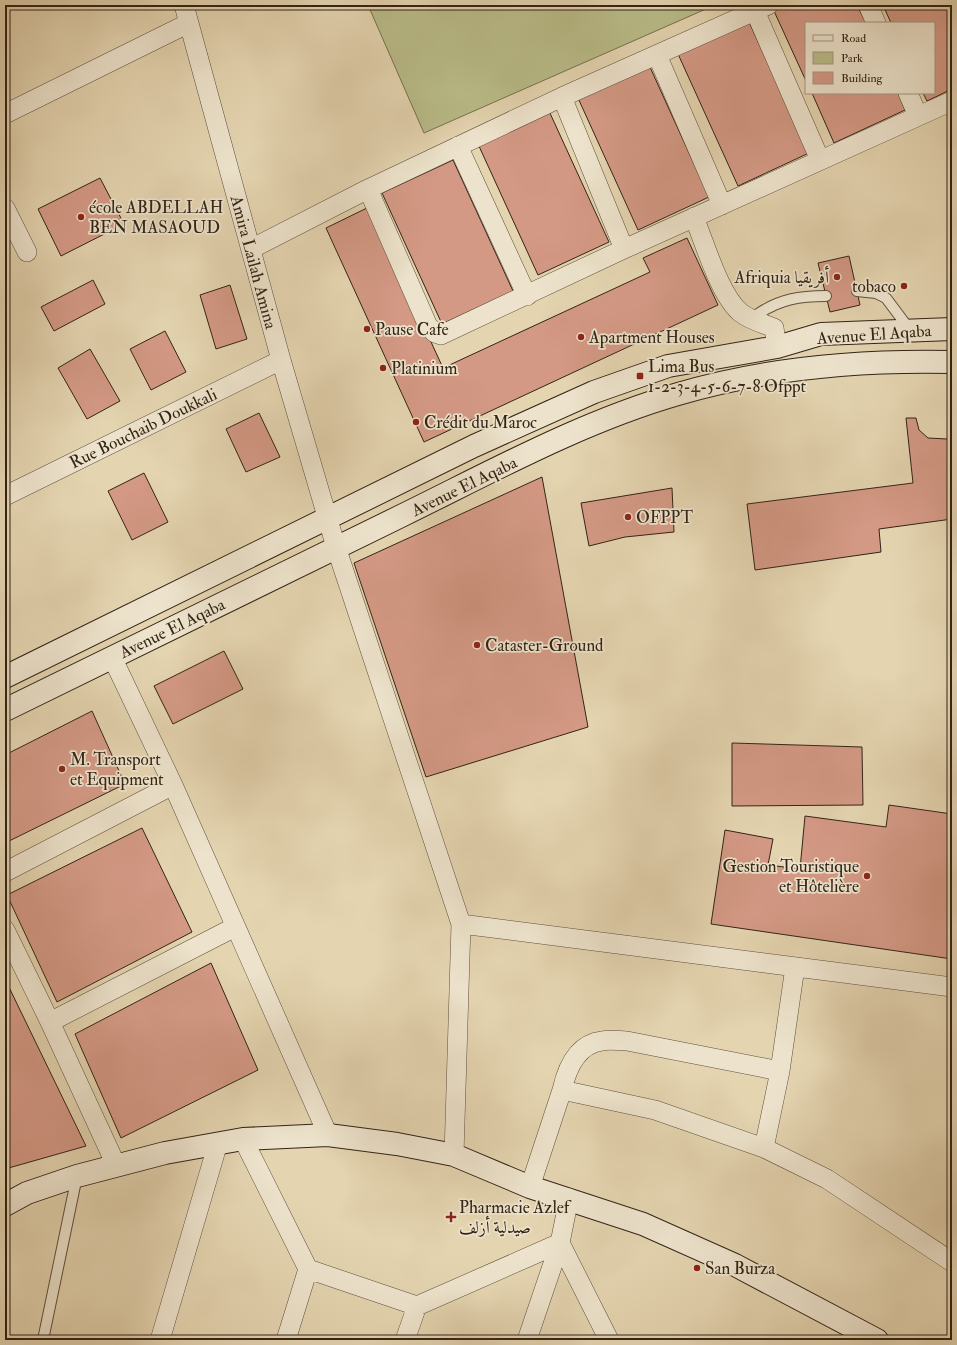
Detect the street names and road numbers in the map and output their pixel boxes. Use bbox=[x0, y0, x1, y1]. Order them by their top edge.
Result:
street label: Amira Lailah Amina bbox=[225, 192, 282, 332]
street label: Avenue El Aqaba bbox=[815, 320, 933, 349]
street label: Rue Bouchaib Doukkali bbox=[66, 383, 221, 473]
street label: Avenue El Aqaba bbox=[407, 451, 521, 522]
street label: Avenue El Aqaba bbox=[115, 593, 229, 664]

